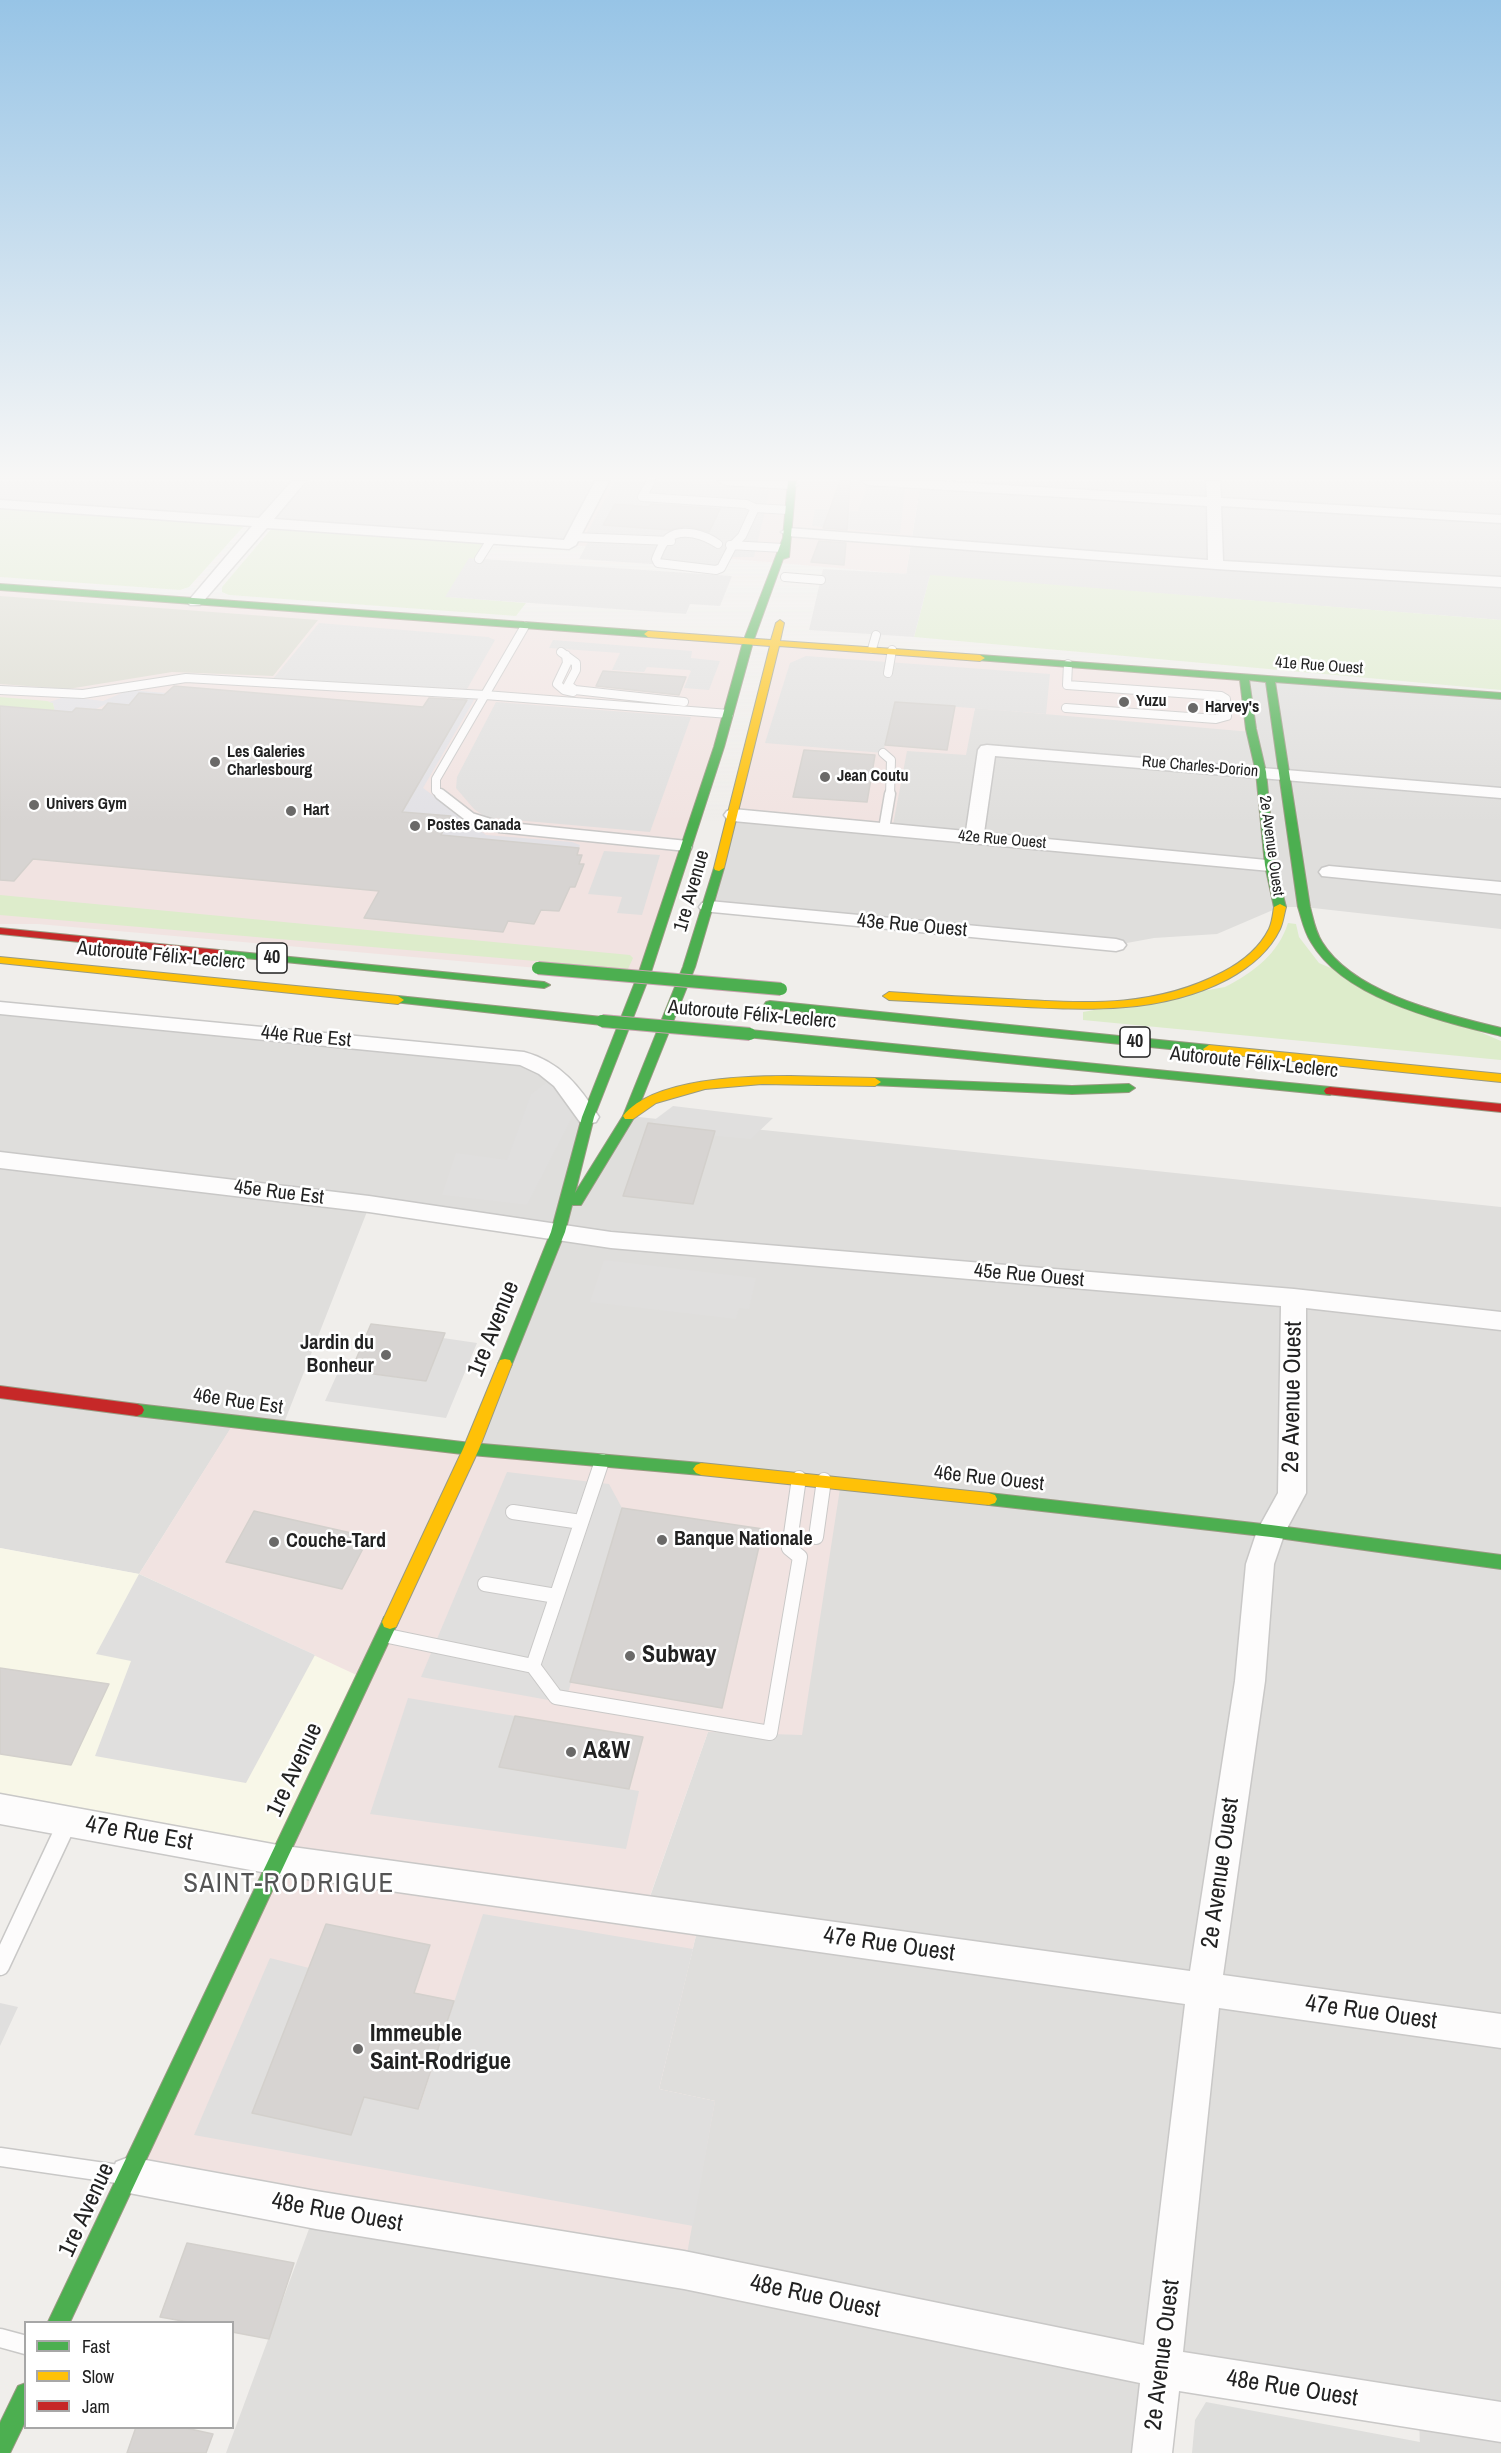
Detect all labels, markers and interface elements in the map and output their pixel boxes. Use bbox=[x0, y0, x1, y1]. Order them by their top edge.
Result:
street label: 41e Rue Ouest bbox=[1274, 653, 1364, 679]
place label: Yuzu bbox=[1136, 692, 1167, 712]
marker: Yuzu bbox=[1117, 695, 1131, 709]
place label: Harvey's bbox=[1205, 698, 1259, 718]
marker: Harvey's bbox=[1186, 701, 1200, 715]
place label: Les Galeries Charlesbourg bbox=[227, 743, 312, 781]
street label: Rue Charles-Dorion bbox=[1141, 752, 1259, 782]
marker: Les Galeries Charlesbourg bbox=[208, 755, 222, 769]
place label: Jean Coutu bbox=[837, 767, 908, 787]
marker: Jean Coutu bbox=[818, 770, 832, 784]
place label: Univers Gym bbox=[46, 795, 127, 815]
street label: 2e Avenue Ouest bbox=[1254, 795, 1288, 897]
marker: Univers Gym bbox=[27, 798, 41, 812]
place label: Hart bbox=[303, 801, 329, 821]
marker: Hart bbox=[284, 804, 298, 818]
place label: Postes Canada bbox=[427, 816, 521, 836]
marker: Postes Canada bbox=[408, 819, 422, 833]
street label: 42e Rue Ouest bbox=[957, 827, 1047, 853]
street label: 1re Avenue bbox=[669, 848, 715, 934]
street label: 43e Rue Ouest bbox=[856, 909, 968, 943]
street label: Autoroute Félix-Leclerc bbox=[76, 937, 246, 975]
road number: 40 bbox=[257, 943, 287, 973]
street label: Autoroute Félix-Leclerc bbox=[667, 996, 837, 1034]
street label: 44e Rue Est bbox=[260, 1021, 352, 1053]
road number: 40 bbox=[1120, 1027, 1150, 1057]
street label: Autoroute Félix-Leclerc bbox=[1169, 1042, 1339, 1084]
street label: 45e Rue Est bbox=[233, 1176, 325, 1210]
street label: 45e Rue Ouest bbox=[973, 1259, 1085, 1293]
street label: 1re Avenue bbox=[462, 1277, 526, 1381]
street label: 2e Avenue Ouest bbox=[1277, 1321, 1309, 1473]
place label: Jardin du Bonheur bbox=[300, 1332, 374, 1379]
marker: Jardin du Bonheur bbox=[379, 1348, 393, 1362]
street label: 46e Rue Est bbox=[192, 1384, 284, 1420]
street label: 46e Rue Ouest bbox=[933, 1461, 1045, 1497]
place label: Banque Nationale bbox=[674, 1528, 813, 1552]
place label: Couche-Tard bbox=[286, 1530, 386, 1554]
marker: Banque Nationale bbox=[655, 1533, 669, 1547]
marker: Couche-Tard bbox=[267, 1535, 281, 1549]
place label: Subway bbox=[642, 1642, 716, 1670]
marker: Subway bbox=[623, 1649, 637, 1663]
street label: 1re Avenue bbox=[261, 1718, 329, 1822]
place label: A&W bbox=[583, 1738, 630, 1766]
marker: A&W bbox=[564, 1745, 578, 1759]
street label: 2e Avenue Ouest bbox=[1196, 1796, 1246, 1950]
street label: 47e Rue Est bbox=[83, 1810, 195, 1858]
district label: SAINT-RODRIGUE bbox=[183, 1869, 395, 1901]
street label: 47e Rue Ouest bbox=[821, 1922, 957, 1968]
street label: 47e Rue Ouest bbox=[1303, 1990, 1439, 2036]
place label: Immeuble Saint-Rodrigue bbox=[370, 2021, 511, 2077]
marker: Immeuble Saint-Rodrigue bbox=[351, 2042, 365, 2056]
street label: 1re Avenue bbox=[53, 2158, 121, 2262]
street label: 48e Rue Ouest bbox=[269, 2187, 405, 2239]
street label: 48e Rue Ouest bbox=[747, 2269, 883, 2325]
street label: 2e Avenue Ouest bbox=[1139, 2278, 1187, 2432]
legend bbox=[24, 2321, 234, 2429]
text: Fast bbox=[82, 2334, 110, 2359]
text: Slow bbox=[82, 2364, 114, 2389]
street label: 48e Rue Ouest bbox=[1224, 2364, 1360, 2414]
text: Jam bbox=[82, 2394, 110, 2419]

